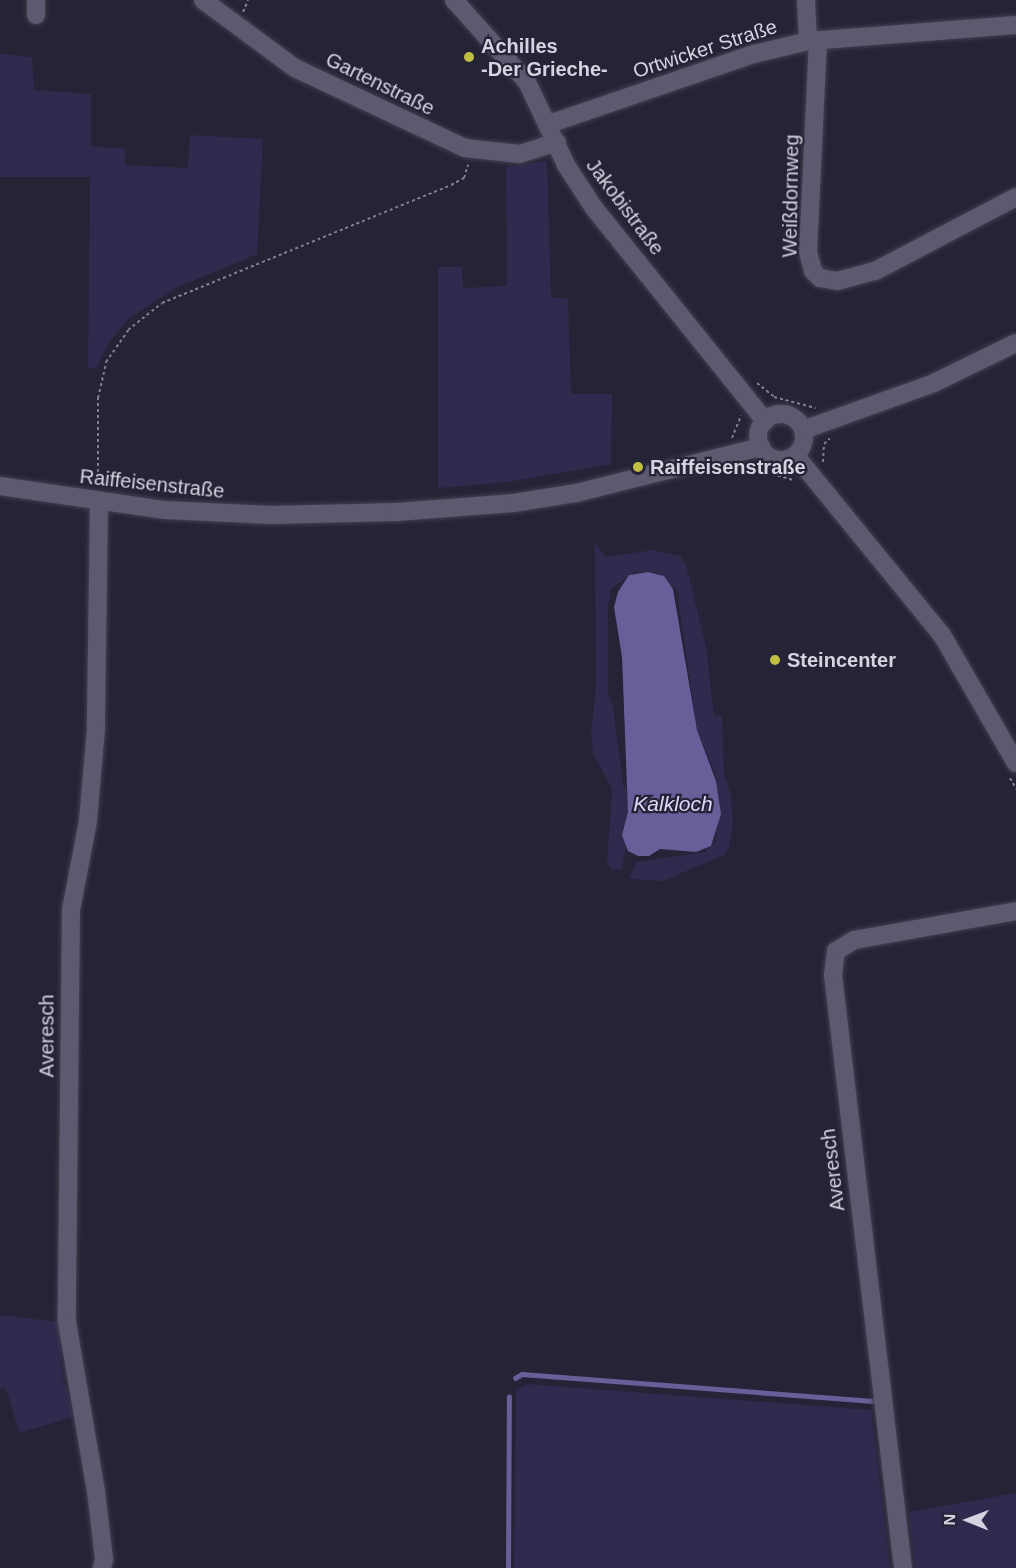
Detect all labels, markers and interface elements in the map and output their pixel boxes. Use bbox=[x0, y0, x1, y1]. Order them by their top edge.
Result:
street label: Ortwicker Straße bbox=[630, 14, 780, 84]
place label: Achilles -Der Grieche- bbox=[481, 34, 608, 81]
street label: Gartenstraße bbox=[322, 47, 438, 121]
marker: Achilles -Der Grieche- bbox=[462, 50, 476, 64]
street label: Weißdornweg bbox=[778, 134, 804, 258]
street label: Jakobistraße bbox=[581, 154, 669, 260]
place label: Raiffeisenstraße bbox=[650, 455, 806, 479]
marker: Raiffeisenstraße bbox=[631, 460, 645, 474]
street label: Raiffeisenstraße bbox=[79, 464, 225, 504]
place label: Steincenter bbox=[787, 648, 896, 672]
marker: Steincenter bbox=[768, 653, 782, 667]
water label: Kalkloch bbox=[633, 791, 713, 817]
street label: Averesch bbox=[35, 994, 59, 1078]
street label: Averesch bbox=[816, 1127, 850, 1213]
north arrow bbox=[938, 1490, 998, 1550]
text: N bbox=[941, 1514, 958, 1526]

